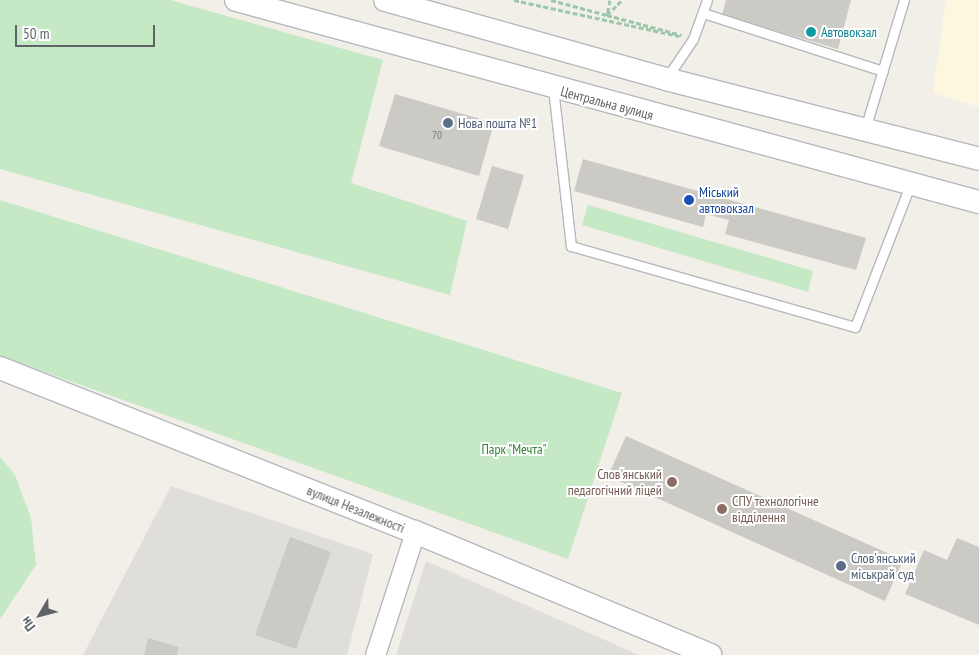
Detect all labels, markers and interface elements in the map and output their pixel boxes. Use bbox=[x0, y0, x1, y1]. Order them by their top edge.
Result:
scale bar bbox=[18, 15, 158, 47]
text: 50 m bbox=[23, 24, 49, 43]
place label: Автовокзал bbox=[821, 24, 877, 40]
marker: Автовокзал bbox=[805, 26, 817, 38]
street label: Центральна вулиця bbox=[559, 83, 655, 123]
place label: Нова пошта №1 bbox=[458, 115, 537, 131]
marker: Нова пошта №1 bbox=[442, 117, 454, 129]
house number: 70 bbox=[432, 128, 442, 142]
place label: Міський автовокзал bbox=[699, 184, 754, 216]
marker: Міський автовокзал bbox=[683, 194, 695, 206]
park label: Парк "Мечта" bbox=[481, 441, 547, 457]
place label: Слов'янський педагогічний ліцей bbox=[568, 466, 662, 498]
marker: Слов'янський педагогічний ліцей bbox=[666, 476, 678, 488]
street label: вулиця Незалежності bbox=[304, 482, 408, 536]
place label: СПУ технологічне відділення bbox=[732, 493, 819, 526]
marker: СПУ технологічне відділення bbox=[716, 503, 728, 515]
place label: Слов'янський міськрай суд bbox=[851, 550, 916, 582]
marker: Слов'янський міськрай суд bbox=[835, 560, 847, 572]
north arrow bbox=[15, 590, 65, 640]
text: Пн bbox=[17, 613, 39, 635]

